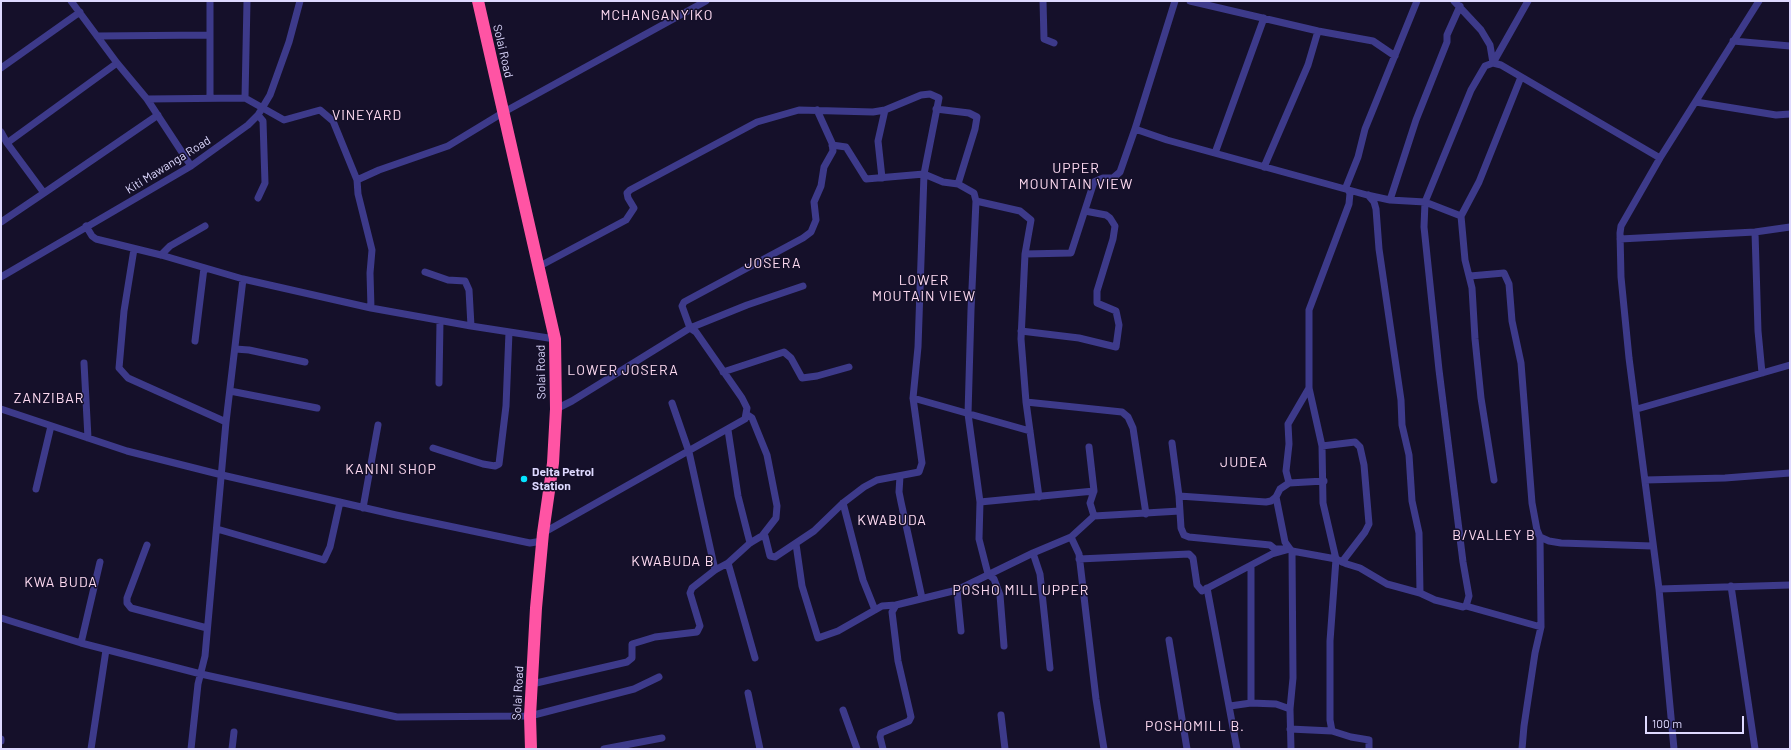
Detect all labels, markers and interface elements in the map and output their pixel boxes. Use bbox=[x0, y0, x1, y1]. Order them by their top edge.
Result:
district label: MCHANGANYIKO bbox=[601, 7, 713, 23]
street label: Solai Road bbox=[490, 23, 516, 79]
district label: VINEYARD bbox=[332, 107, 402, 123]
street label: Kiti Mawanga Road bbox=[123, 133, 213, 197]
district label: UPPER MOUNTAIN VIEW bbox=[1019, 160, 1133, 192]
district label: JOSERA bbox=[745, 255, 801, 271]
district label: LOWER MOUTAIN VIEW bbox=[872, 272, 976, 304]
street label: Solai Road bbox=[533, 345, 549, 399]
district label: LOWER JOSERA bbox=[567, 362, 679, 378]
district label: ZANZIBAR bbox=[14, 390, 84, 406]
district label: JUDEA bbox=[1220, 454, 1268, 470]
district label: KANINI SHOP bbox=[345, 461, 437, 477]
place label: Delta Petrol Station bbox=[532, 465, 594, 493]
marker: Delta Petrol Station bbox=[519, 474, 529, 484]
district label: KWABUDA bbox=[857, 512, 927, 528]
district label: B/VALLEY B bbox=[1452, 527, 1536, 543]
district label: KWABUDA B bbox=[631, 553, 715, 569]
district label: KWA BUDA bbox=[24, 574, 98, 590]
district label: POSHO MILL UPPER bbox=[953, 582, 1089, 598]
street label: Solai Road bbox=[509, 665, 527, 721]
scale bar bbox=[1647, 708, 1746, 734]
text: 100 m bbox=[1652, 716, 1682, 730]
district label: POSHOMILL B. bbox=[1145, 718, 1245, 734]

